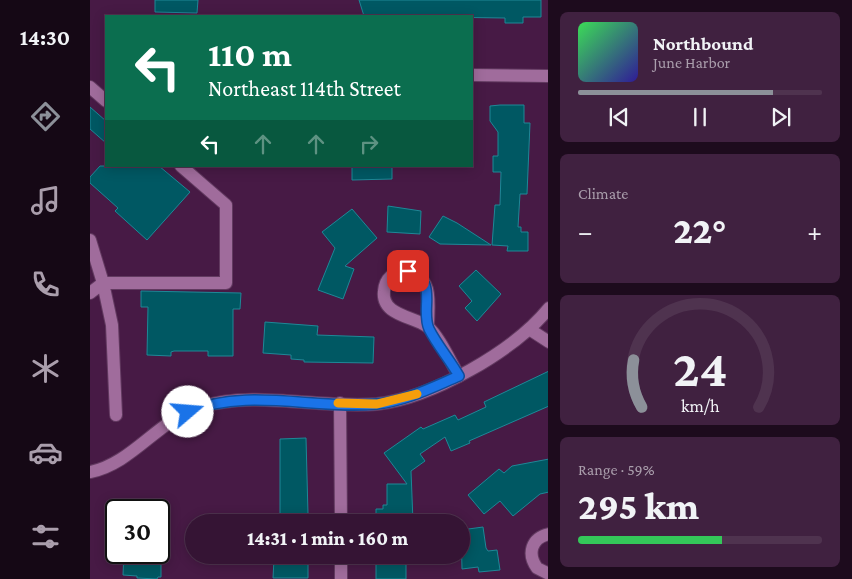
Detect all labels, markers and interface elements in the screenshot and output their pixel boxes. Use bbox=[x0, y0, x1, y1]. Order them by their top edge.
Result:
text: 14:30 bbox=[20, 25, 70, 50]
text: Northbound bbox=[653, 33, 753, 54]
icon: left bbox=[125, 35, 190, 100]
text: 110 m bbox=[208, 35, 292, 74]
text: June Harbor bbox=[653, 54, 730, 71]
text: Northeast 114th Street bbox=[208, 76, 401, 101]
icon: directions bbox=[28, 99, 63, 134]
icon: previous bbox=[605, 103, 633, 131]
icon: pause bbox=[686, 103, 714, 131]
icon: next bbox=[767, 103, 795, 131]
icon: left bbox=[196, 130, 224, 158]
icon: ahead bbox=[249, 130, 277, 158]
icon: ahead bbox=[302, 130, 330, 158]
icon: right bbox=[355, 130, 383, 158]
icon: music bbox=[28, 183, 63, 218]
text: Climate bbox=[578, 185, 628, 202]
text: 22° bbox=[673, 209, 727, 251]
text: − bbox=[578, 216, 593, 247]
text: + bbox=[807, 216, 822, 247]
pin bbox=[387, 250, 429, 292]
icon: arrive bbox=[394, 257, 422, 285]
icon: phone bbox=[28, 267, 63, 302]
text: 24 bbox=[673, 339, 727, 397]
icon: climate bbox=[28, 351, 63, 386]
position arrow bbox=[161, 385, 213, 437]
text: km/h bbox=[681, 396, 720, 416]
icon: car bbox=[28, 435, 63, 470]
text: Range · 59% bbox=[578, 461, 655, 478]
text: 295 km bbox=[578, 485, 699, 527]
speed limit sign: 30 bbox=[105, 499, 170, 564]
icon: filters bbox=[28, 519, 63, 554]
text: 14:31 · 1 min · 160 m bbox=[247, 528, 408, 549]

